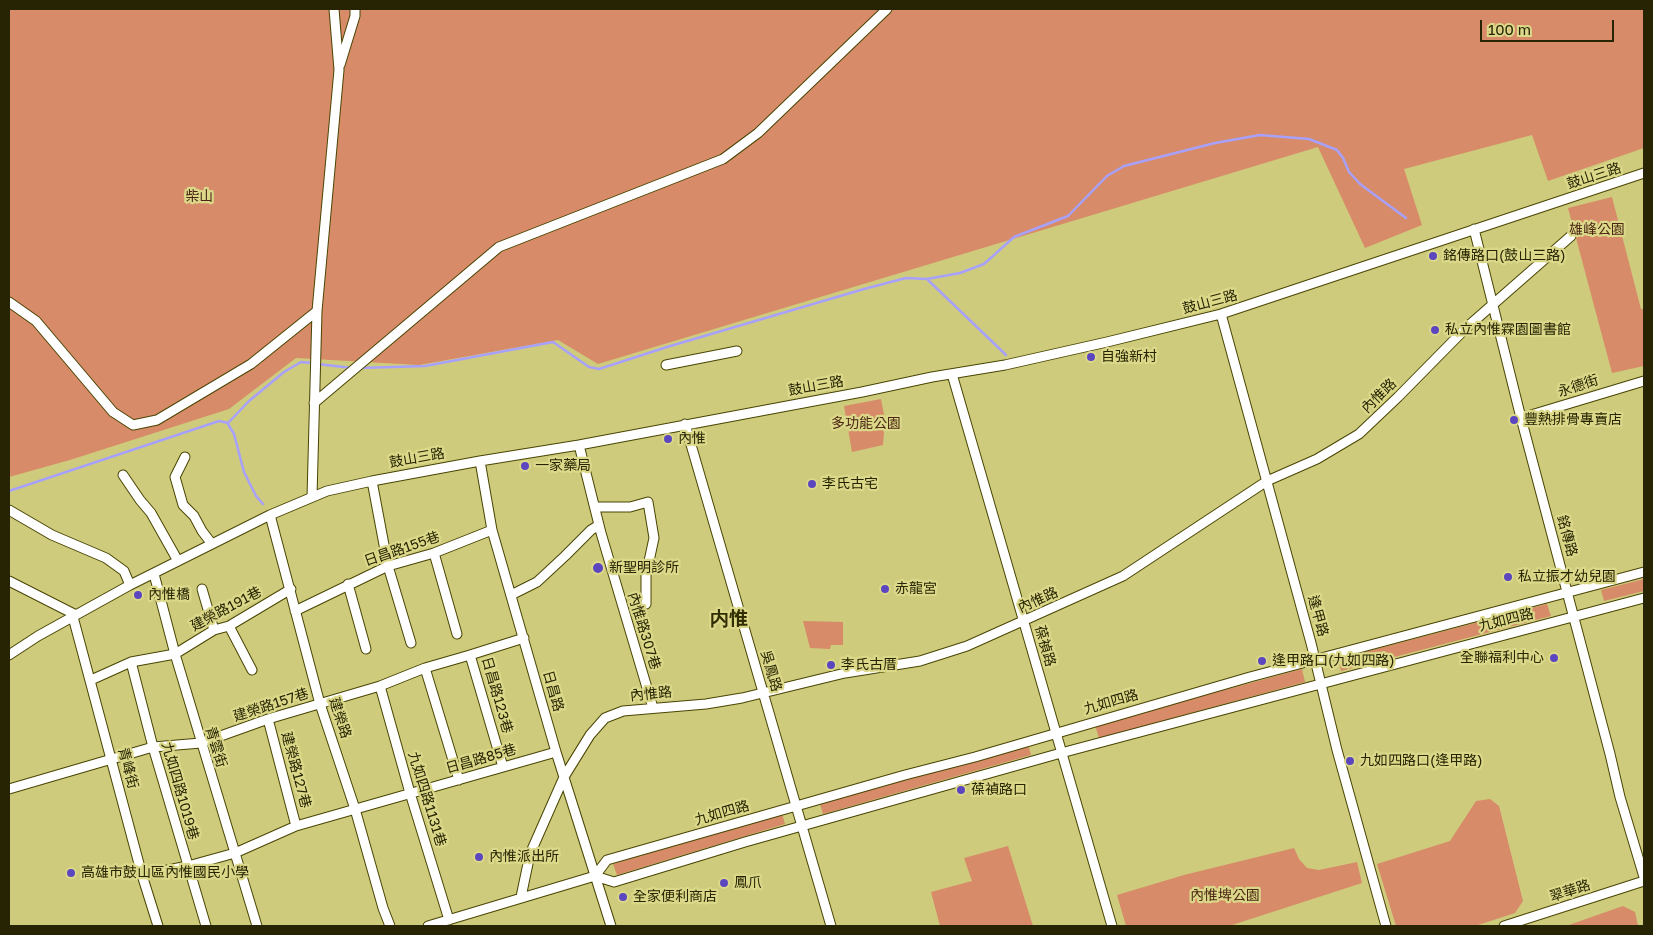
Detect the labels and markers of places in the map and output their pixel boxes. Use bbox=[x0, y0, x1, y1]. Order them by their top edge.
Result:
place label: 銘傳路口(鼓山三路) bbox=[1443, 248, 1566, 264]
marker: 銘傳路口(鼓山三路) bbox=[1427, 250, 1439, 262]
place label: 私立內惟霖園圖書館 bbox=[1445, 322, 1571, 338]
marker: 私立內惟霖園圖書館 bbox=[1429, 324, 1441, 336]
place label: 自強新村 bbox=[1101, 349, 1157, 365]
marker: 自強新村 bbox=[1085, 351, 1097, 363]
place label: 豐熱排骨專賣店 bbox=[1524, 412, 1622, 428]
marker: 豐熱排骨專賣店 bbox=[1508, 414, 1520, 426]
place label: 內惟 bbox=[678, 431, 706, 447]
marker: 內惟 bbox=[662, 433, 674, 445]
place label: 一家藥局 bbox=[535, 458, 591, 474]
marker: 一家藥局 bbox=[519, 460, 531, 472]
place label: 李氏古宅 bbox=[822, 476, 878, 492]
marker: 李氏古宅 bbox=[806, 478, 818, 490]
place label: 新聖明診所 bbox=[609, 560, 679, 576]
marker: 新聖明診所 bbox=[591, 561, 605, 575]
place label: 私立振才幼兒園 bbox=[1518, 569, 1616, 585]
marker: 私立振才幼兒園 bbox=[1502, 571, 1514, 583]
place label: 赤龍宮 bbox=[895, 581, 937, 597]
marker: 赤龍宮 bbox=[879, 583, 891, 595]
place label: 內惟橋 bbox=[148, 587, 190, 603]
marker: 內惟橋 bbox=[132, 589, 144, 601]
place label: 全聯福利中心 bbox=[1460, 650, 1544, 666]
marker: 全聯福利中心 bbox=[1548, 652, 1560, 664]
place label: 逢甲路口(九如四路) bbox=[1272, 653, 1395, 669]
marker: 逢甲路口(九如四路) bbox=[1256, 655, 1268, 667]
place label: 李氏古厝 bbox=[841, 657, 897, 673]
marker: 李氏古厝 bbox=[825, 659, 837, 671]
place label: 九如四路口(逢甲路) bbox=[1360, 753, 1483, 769]
marker: 九如四路口(逢甲路) bbox=[1344, 755, 1356, 767]
place label: 葆禎路口 bbox=[971, 782, 1027, 798]
marker: 葆禎路口 bbox=[955, 784, 967, 796]
place label: 內惟派出所 bbox=[489, 849, 559, 865]
marker: 內惟派出所 bbox=[473, 851, 485, 863]
place label: 高雄市鼓山區內惟國民小學 bbox=[81, 865, 249, 881]
marker: 高雄市鼓山區內惟國民小學 bbox=[65, 867, 77, 879]
place label: 鳳爪 bbox=[734, 875, 762, 891]
marker: 鳳爪 bbox=[718, 877, 730, 889]
place label: 全家便利商店 bbox=[633, 889, 717, 905]
marker: 全家便利商店 bbox=[617, 891, 629, 903]

